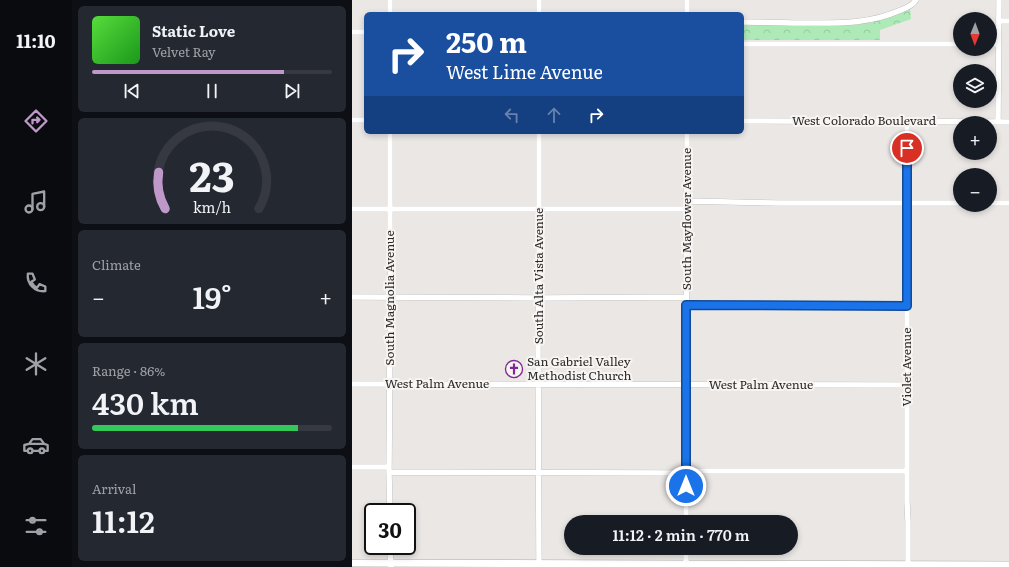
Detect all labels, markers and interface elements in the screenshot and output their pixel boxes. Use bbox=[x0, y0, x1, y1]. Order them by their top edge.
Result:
north arrow bbox=[953, 12, 997, 56]
map controls bbox=[953, 12, 997, 212]
text: Static Love bbox=[152, 19, 235, 42]
text: 250 m bbox=[446, 20, 527, 62]
text: 11:10 bbox=[16, 27, 56, 54]
icon: right bbox=[380, 28, 432, 80]
text: Velvet Ray bbox=[152, 42, 216, 61]
text: West Lime Avenue bbox=[446, 58, 603, 85]
button: layers bbox=[953, 64, 997, 108]
icon: previous bbox=[121, 80, 143, 102]
icon: pause bbox=[201, 80, 223, 102]
icon: next bbox=[281, 80, 303, 102]
icon: left bbox=[501, 104, 523, 126]
icon: ahead bbox=[543, 104, 565, 126]
icon: right bbox=[585, 104, 607, 126]
icon: directions bbox=[22, 107, 50, 135]
street label: West Colorado Boulevard bbox=[792, 111, 937, 129]
button: + bbox=[953, 116, 997, 160]
pin bbox=[890, 131, 924, 165]
icon: arrive bbox=[896, 137, 918, 159]
text: 23 bbox=[189, 143, 235, 205]
street label: South Mayflower Avenue bbox=[677, 148, 695, 290]
button: − bbox=[953, 168, 997, 212]
icon: music bbox=[22, 188, 50, 216]
text: km/h bbox=[193, 196, 232, 217]
street label: South Alta Vista Avenue bbox=[529, 208, 547, 344]
street label: South Magnolia Avenue bbox=[380, 230, 398, 366]
text: Climate bbox=[92, 255, 141, 274]
icon: phone bbox=[22, 269, 50, 297]
text: 19° bbox=[192, 274, 232, 318]
text: − bbox=[92, 280, 105, 313]
text: + bbox=[319, 280, 332, 313]
street label: Violet Avenue bbox=[897, 328, 915, 406]
icon: climate bbox=[22, 350, 50, 378]
place label: San Gabriel Valley Methodist Church bbox=[527, 352, 631, 384]
church icon: San Gabriel Valley Methodist Church bbox=[504, 359, 524, 379]
text: Range · 86% bbox=[92, 361, 165, 380]
street label: West Palm Avenue bbox=[385, 374, 489, 392]
street label: West Palm Avenue bbox=[709, 375, 813, 393]
text: 430 km bbox=[92, 380, 199, 424]
icon: car bbox=[22, 431, 50, 459]
position arrow bbox=[665, 465, 707, 507]
text: Arrival bbox=[92, 479, 136, 498]
text: 11:12 bbox=[92, 498, 155, 542]
speed limit sign: 30 bbox=[364, 503, 416, 555]
icon: filters bbox=[22, 512, 50, 540]
text: 11:12 · 2 min · 770 m bbox=[612, 523, 750, 546]

